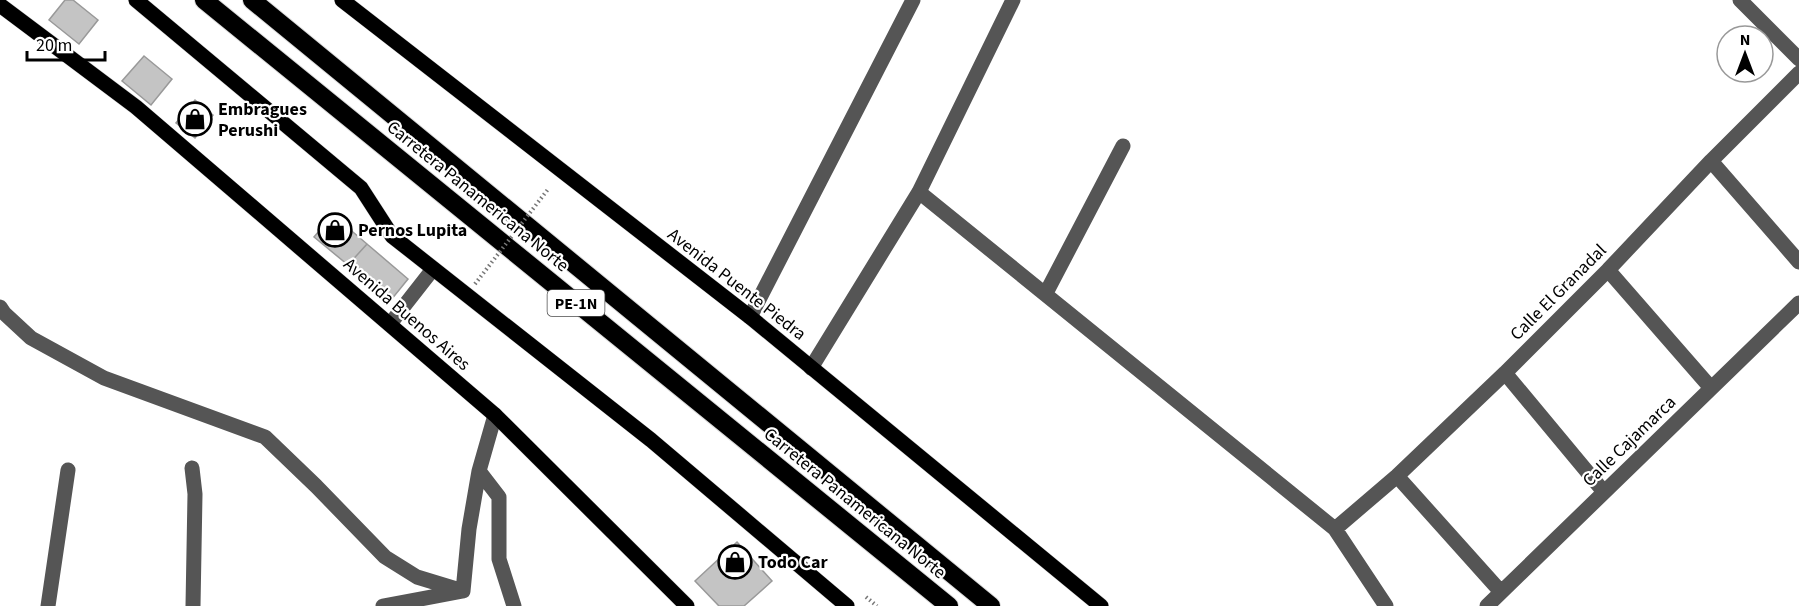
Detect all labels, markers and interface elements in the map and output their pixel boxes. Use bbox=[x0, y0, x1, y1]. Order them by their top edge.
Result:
scale bar bbox=[27, 24, 105, 62]
north arrow bbox=[1715, 24, 1775, 84]
text: N bbox=[1740, 29, 1750, 51]
text: 20 m bbox=[36, 33, 72, 58]
place label: Embragues Perushi bbox=[218, 97, 307, 143]
shop icon: Embragues Perushi bbox=[177, 101, 213, 137]
street label: Carretera Panamericana Norte bbox=[381, 115, 574, 278]
shop icon: Pernos Lupita bbox=[317, 212, 353, 248]
place label: Pernos Lupita bbox=[358, 218, 467, 243]
street label: Avenida Puente Piedra bbox=[662, 222, 811, 346]
street label: Calle El Granadal bbox=[1505, 239, 1612, 346]
street label: Avenida Buenos Aires bbox=[338, 252, 475, 376]
road number: PE-1N bbox=[548, 290, 604, 316]
street label: Calle Cajamarca bbox=[1577, 390, 1682, 492]
street label: Carretera Panamericana Norte bbox=[758, 422, 951, 585]
shop icon: Todo Car bbox=[717, 544, 753, 580]
place label: Todo Car bbox=[758, 550, 828, 575]

